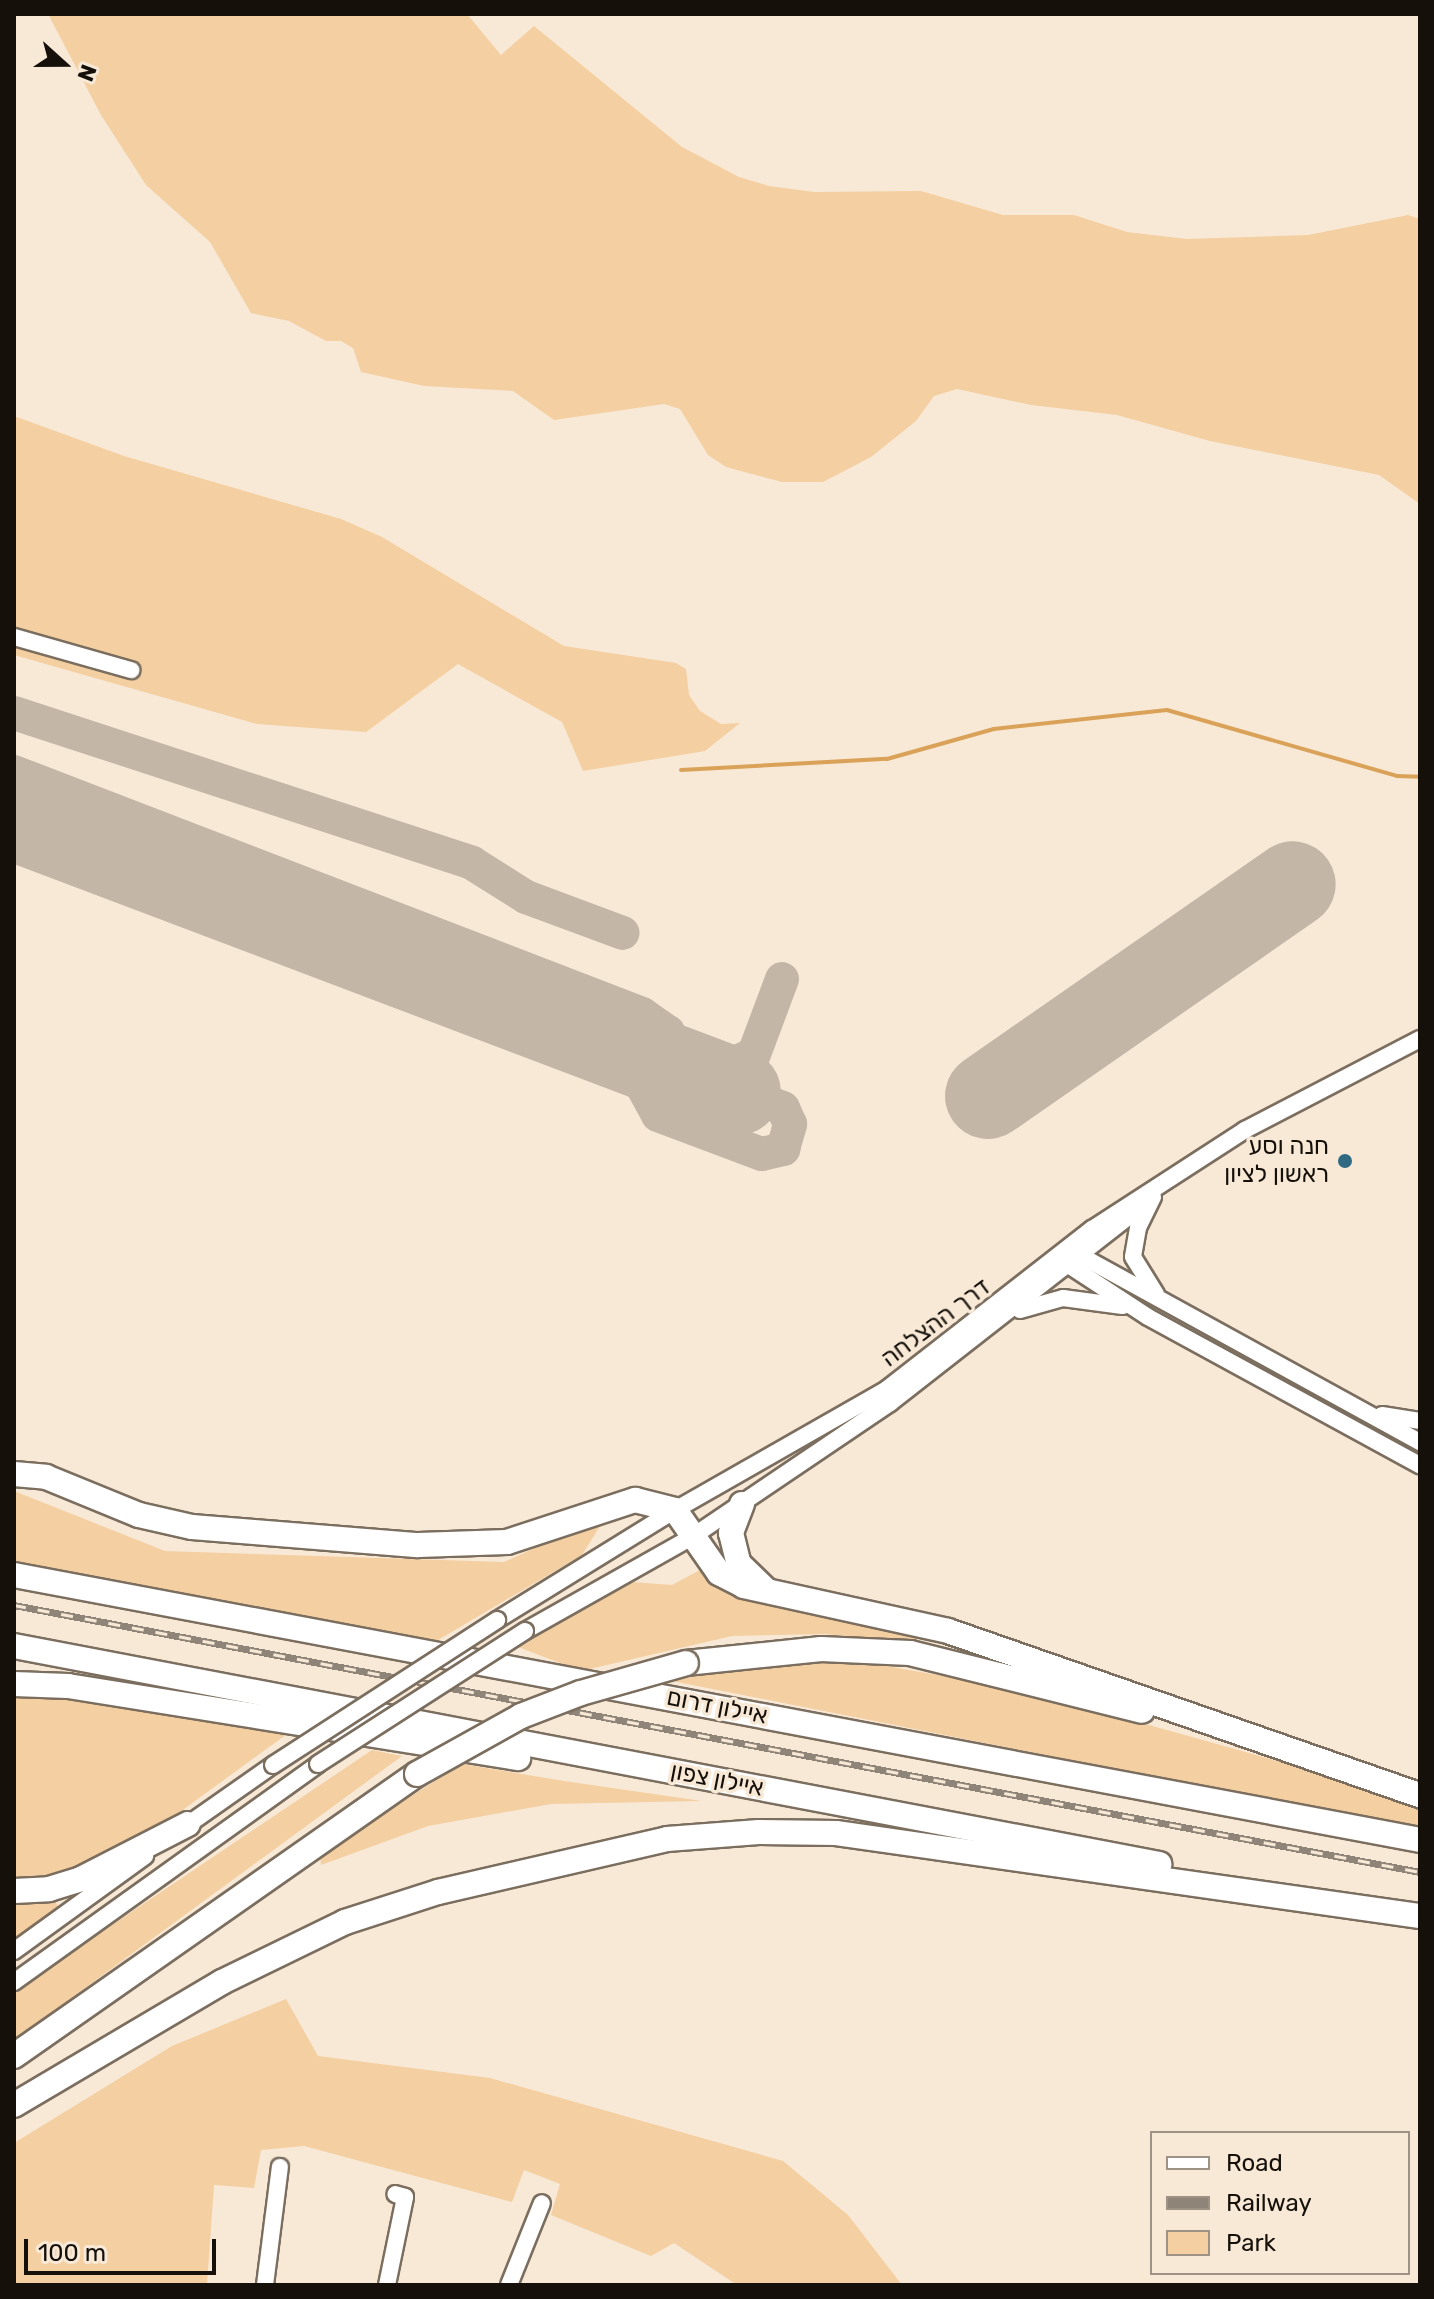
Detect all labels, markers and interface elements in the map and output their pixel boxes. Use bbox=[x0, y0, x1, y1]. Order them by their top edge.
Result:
north arrow bbox=[24, 24, 104, 104]
text: N bbox=[71, 61, 102, 85]
place label: חנה וסע ראשון לציון bbox=[1224, 1133, 1329, 1189]
marker: חנה וסע ראשון לציון bbox=[1336, 1152, 1354, 1170]
street label: דרך ההצלחה bbox=[876, 1272, 996, 1374]
street label: איילון דרום bbox=[664, 1683, 770, 1731]
street label: איילון צפון bbox=[668, 1757, 766, 1803]
legend bbox=[1150, 2131, 1410, 2275]
text: Road bbox=[1226, 2149, 1283, 2177]
text: Railway bbox=[1226, 2189, 1312, 2217]
scale bar bbox=[28, 2223, 220, 2273]
text: Park bbox=[1226, 2229, 1276, 2257]
text: 100 m bbox=[38, 2239, 106, 2267]

